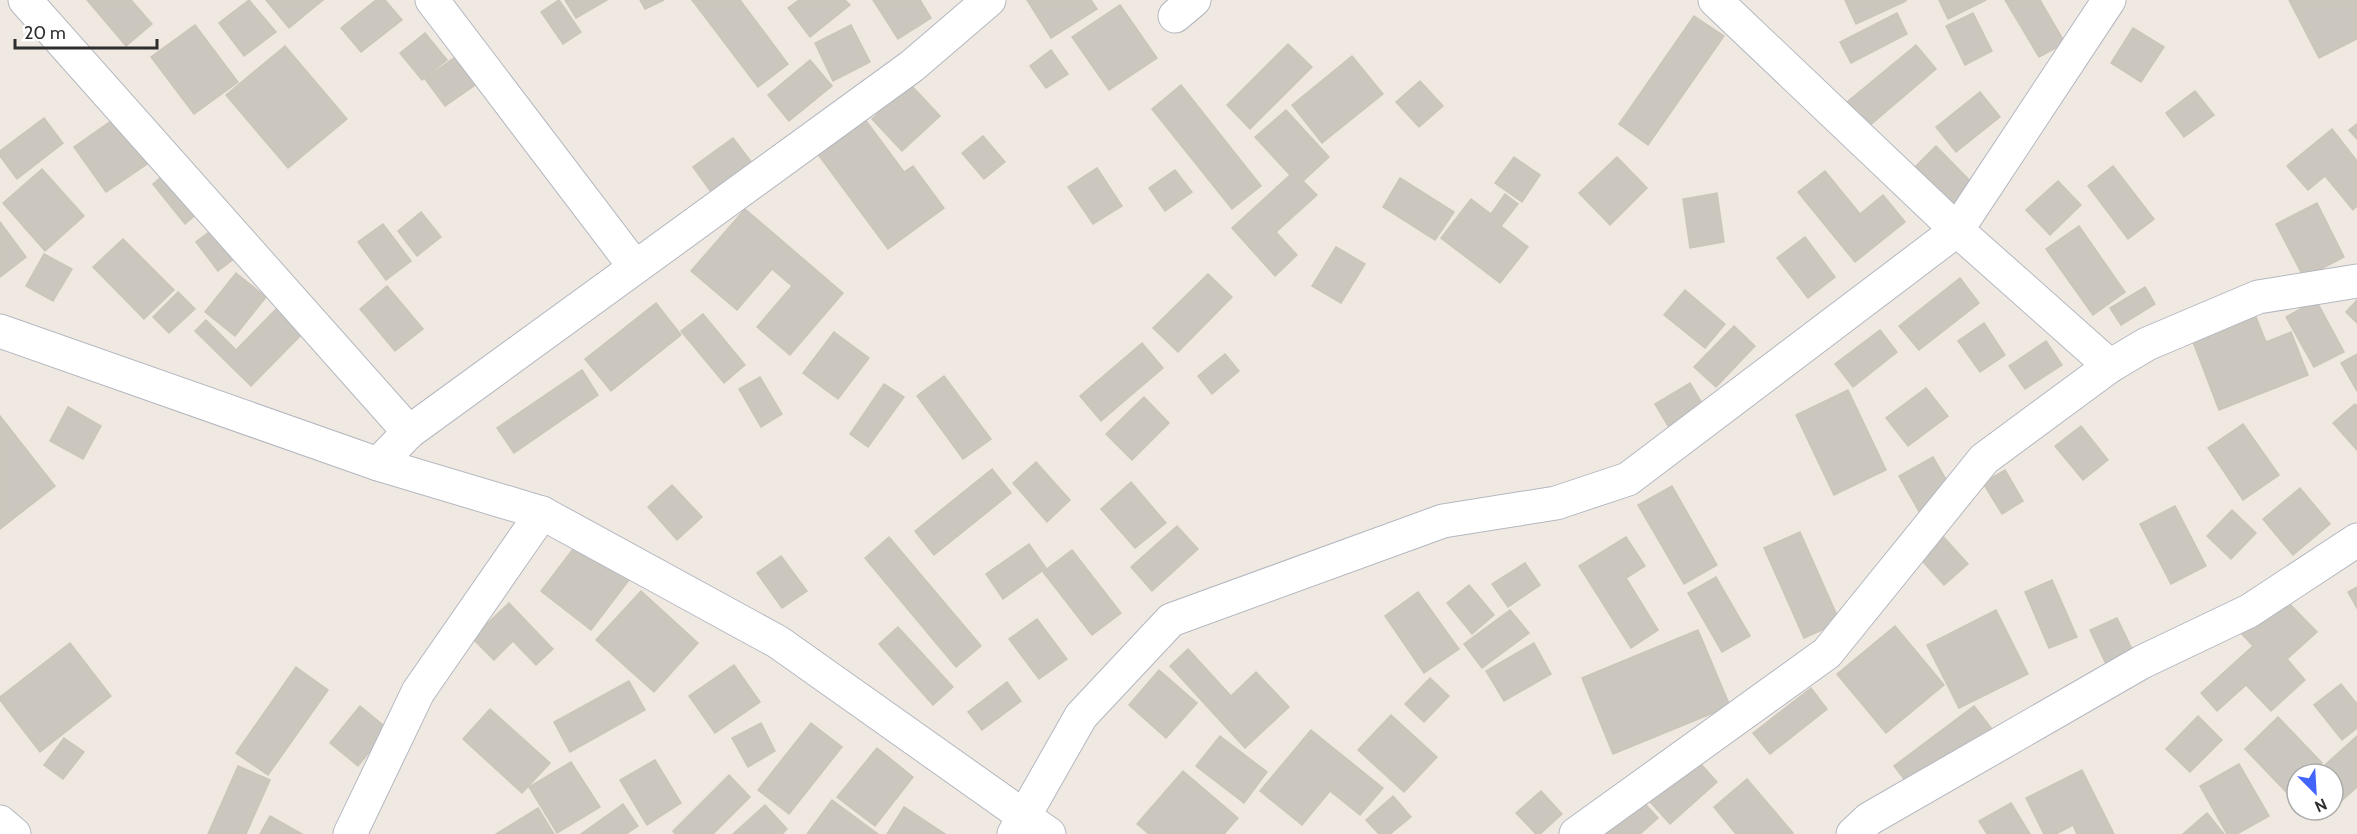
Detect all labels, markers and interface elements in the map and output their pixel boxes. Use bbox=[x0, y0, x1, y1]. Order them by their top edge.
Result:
scale bar bbox=[15, 12, 158, 50]
text: 20 m bbox=[24, 22, 66, 44]
north arrow bbox=[2285, 762, 2345, 822]
text: N bbox=[2312, 794, 2330, 816]

